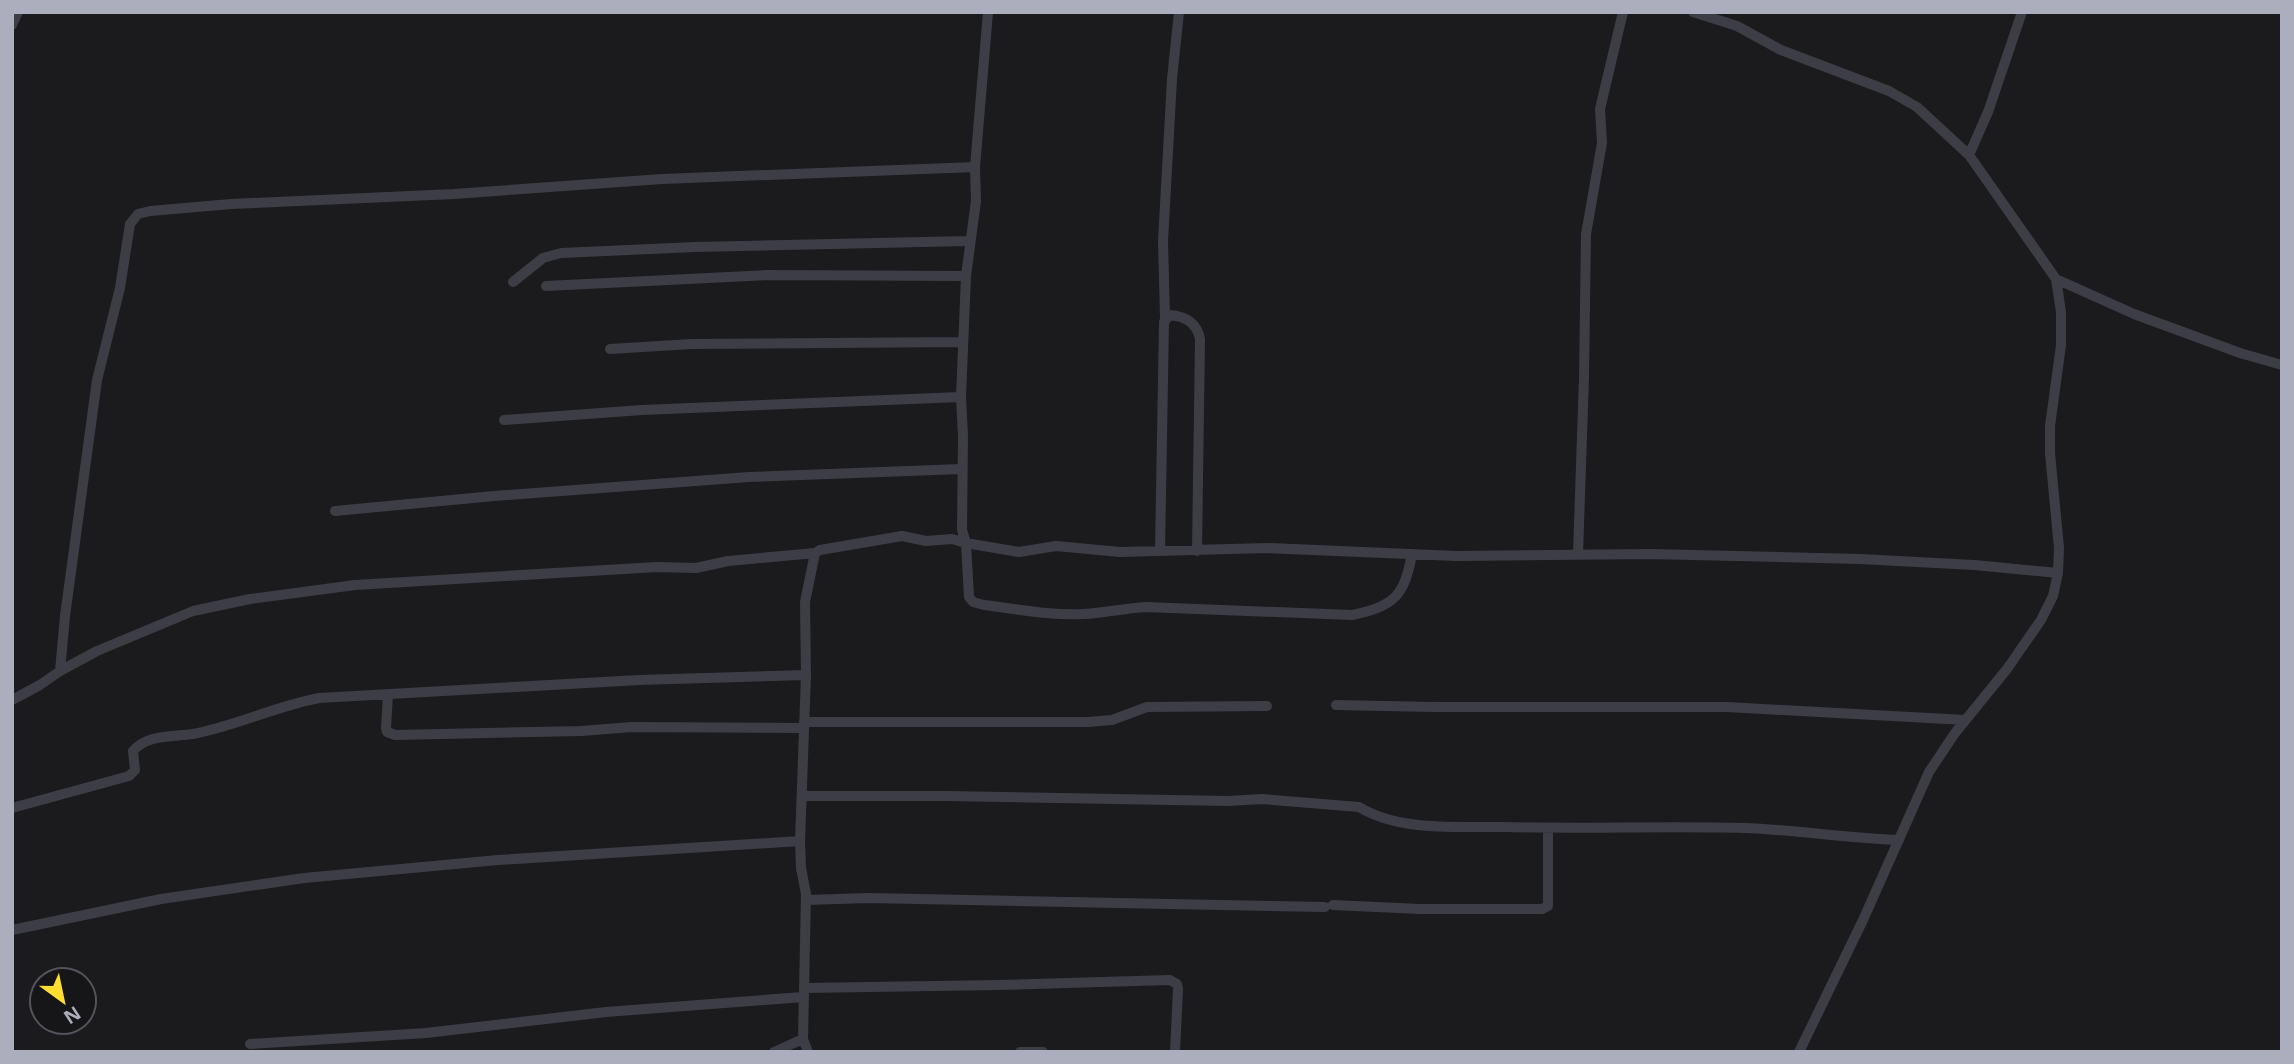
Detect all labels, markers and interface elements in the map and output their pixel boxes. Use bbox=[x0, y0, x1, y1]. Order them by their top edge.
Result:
north arrow bbox=[28, 966, 98, 1036]
text: N bbox=[59, 1000, 86, 1030]

